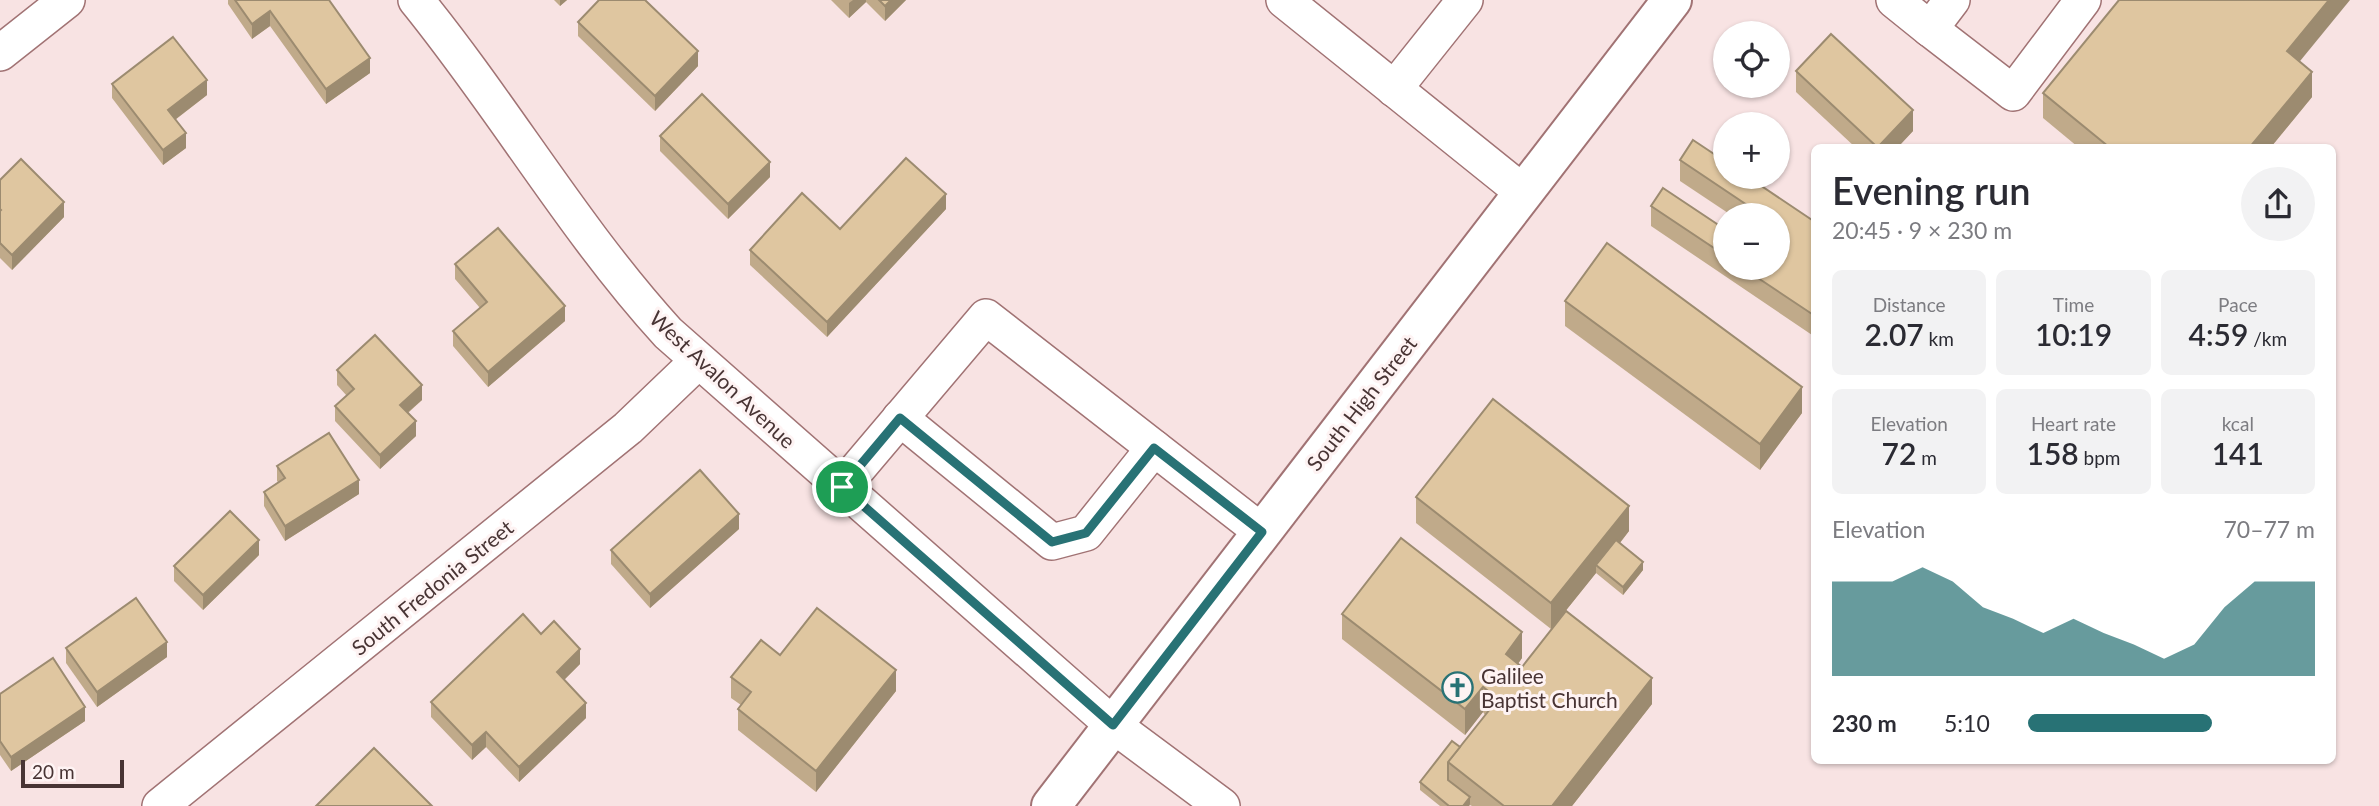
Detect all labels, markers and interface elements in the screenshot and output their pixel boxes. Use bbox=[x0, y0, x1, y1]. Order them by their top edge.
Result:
map controls bbox=[1713, 21, 1790, 280]
button: locate bbox=[1713, 21, 1790, 98]
button: + bbox=[1713, 112, 1790, 189]
text: Evening run bbox=[1832, 167, 2031, 213]
button: share bbox=[2241, 167, 2315, 241]
button: − bbox=[1713, 203, 1790, 280]
text: 20:45 · 9 × 230 m bbox=[1832, 216, 2012, 244]
text: Distance bbox=[1873, 293, 1946, 316]
text: Time bbox=[2053, 293, 2094, 316]
text: Pace bbox=[2218, 293, 2258, 316]
street label: West Avalon Avenue bbox=[645, 305, 801, 453]
text: 2.07 bbox=[1864, 316, 1924, 352]
text: 10:19 bbox=[2035, 316, 2112, 352]
text: 4:59 bbox=[2189, 316, 2248, 352]
text: km bbox=[1924, 327, 1954, 350]
text: /km bbox=[2248, 327, 2287, 350]
street label: South High Street bbox=[1301, 330, 1422, 475]
text: Elevation bbox=[1871, 412, 1948, 435]
text: Heart rate bbox=[2031, 412, 2116, 435]
text: kcal bbox=[2222, 412, 2254, 435]
text: 72 bbox=[1882, 435, 1916, 471]
text: 158 bbox=[2027, 435, 2079, 471]
text: 141 bbox=[2212, 435, 2264, 471]
text: m bbox=[1916, 446, 1937, 469]
text: bpm bbox=[2079, 446, 2120, 469]
pin bbox=[812, 457, 872, 517]
icon: arrive bbox=[823, 468, 861, 506]
street label: South Fredonia Street bbox=[346, 514, 518, 660]
text: Elevation bbox=[1832, 515, 1925, 543]
text: 70–77 m bbox=[2223, 515, 2315, 543]
place label: Galilee Baptist Church bbox=[1481, 663, 1618, 712]
church icon: Galilee Baptist Church bbox=[1441, 670, 1475, 704]
text: 230 m bbox=[1832, 709, 1897, 737]
text: 5:10 bbox=[1944, 709, 1990, 737]
scale bar bbox=[21, 757, 124, 789]
text: 20 m bbox=[32, 760, 75, 783]

